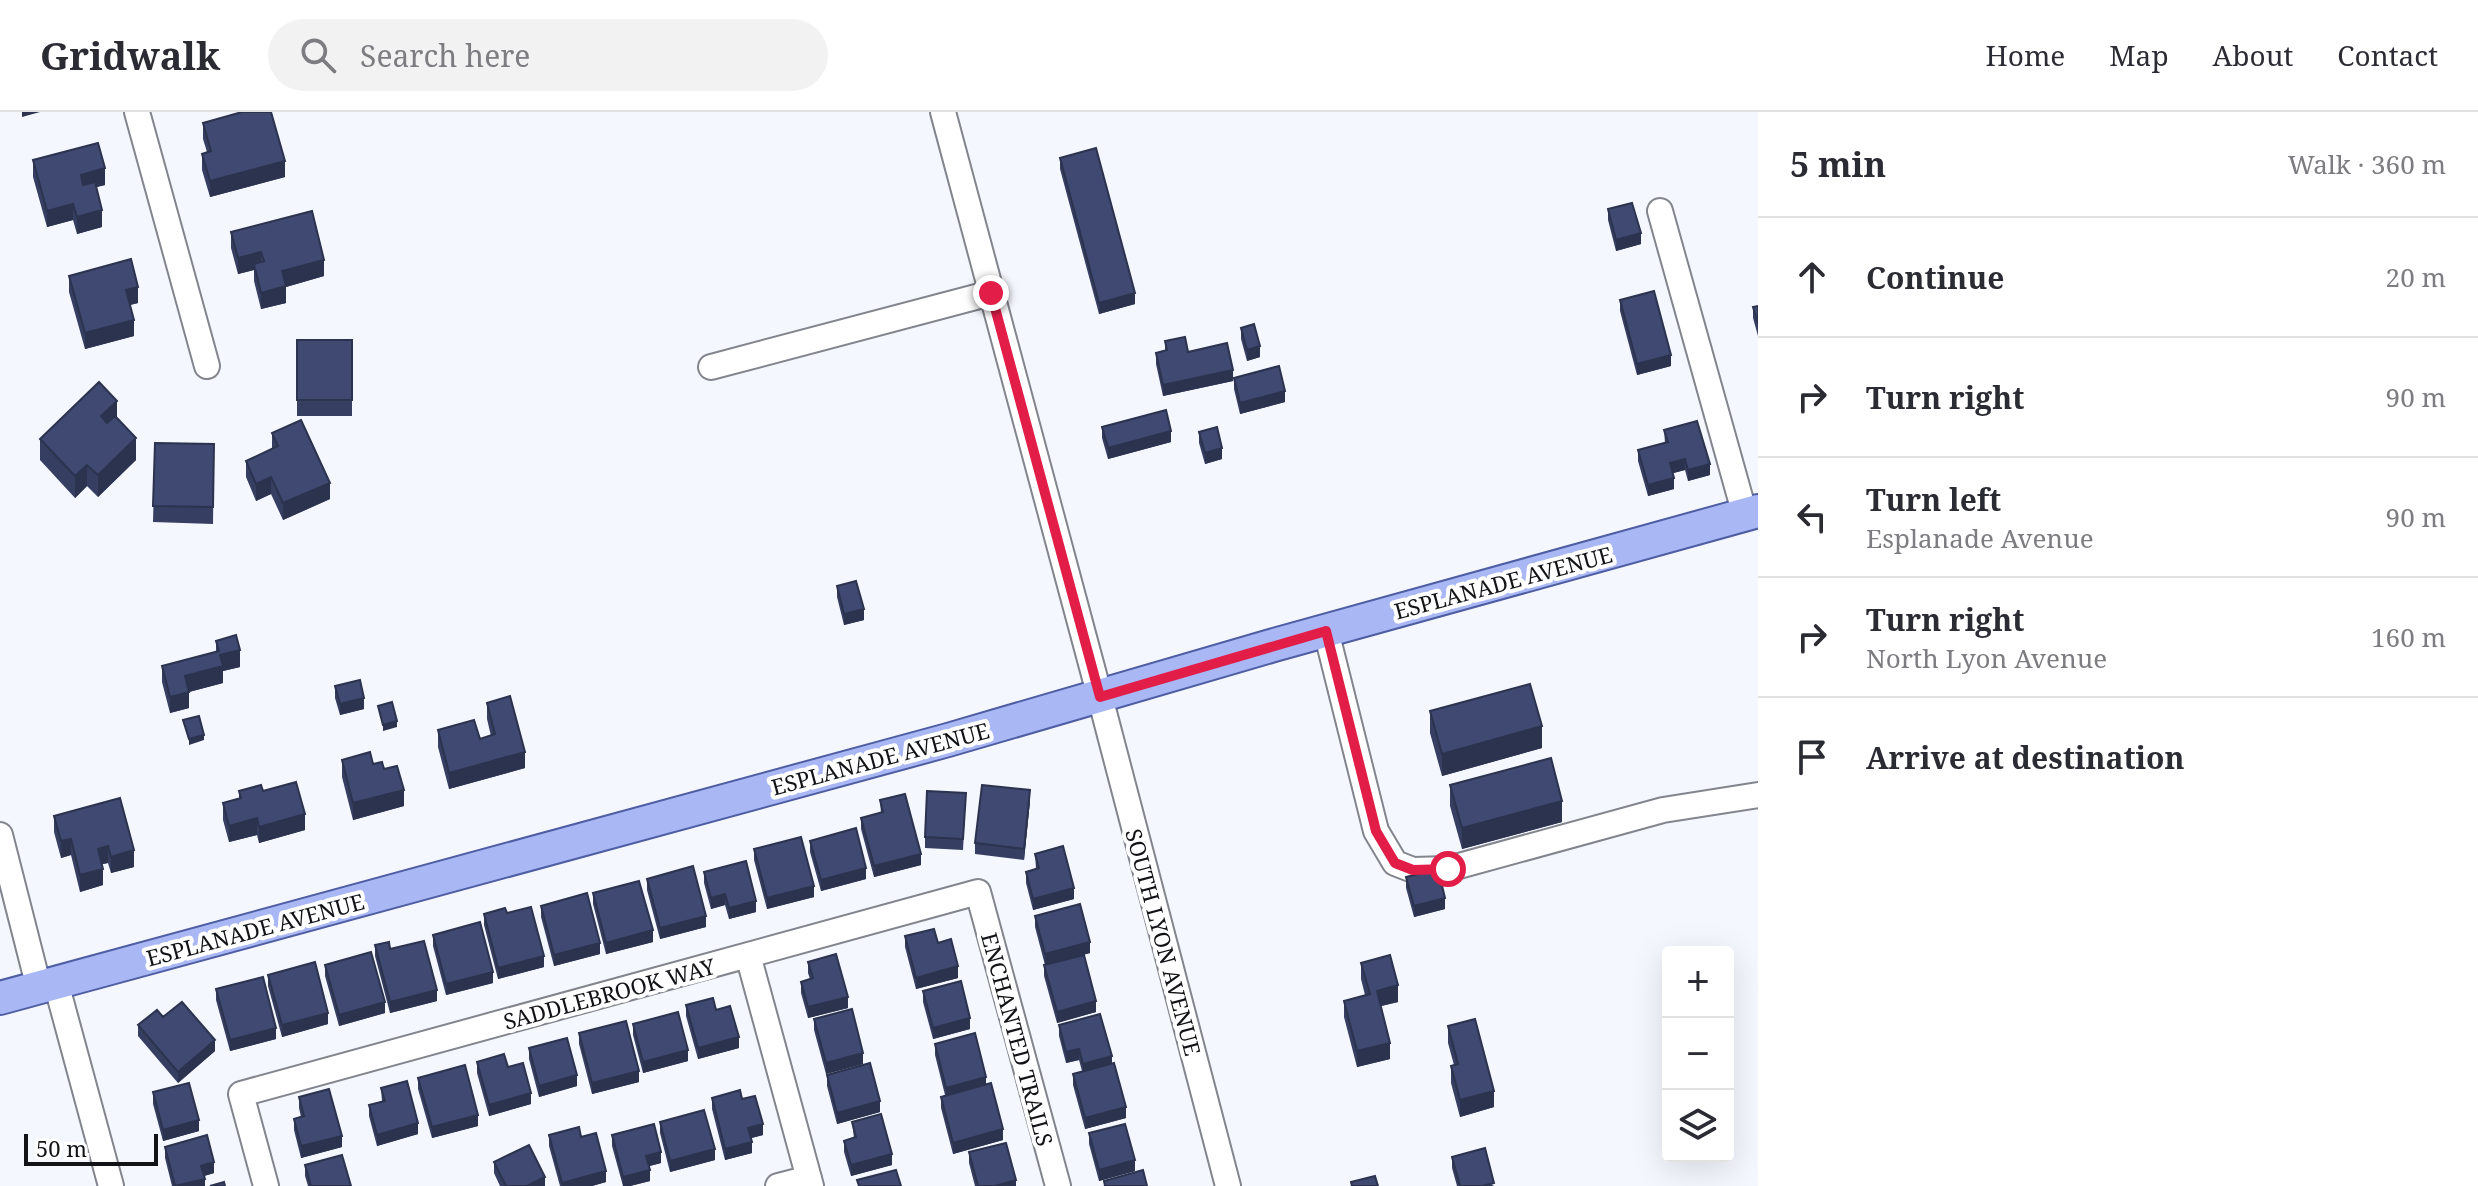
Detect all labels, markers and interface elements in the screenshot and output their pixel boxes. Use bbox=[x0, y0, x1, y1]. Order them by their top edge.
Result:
search box bbox=[268, 19, 828, 91]
text: Gridwalk bbox=[40, 29, 220, 81]
icon: search bbox=[296, 33, 340, 77]
text: Search here bbox=[360, 35, 530, 76]
text: Home bbox=[1986, 36, 2065, 74]
text: Map bbox=[2109, 36, 2169, 74]
text: About bbox=[2213, 36, 2293, 74]
text: Contact bbox=[2337, 36, 2438, 74]
text: 5 min bbox=[1790, 141, 1886, 187]
text: Walk · 360 m bbox=[2288, 146, 2446, 182]
icon: ahead bbox=[1790, 255, 1834, 299]
text: Continue bbox=[1866, 257, 2004, 298]
text: 20 m bbox=[2386, 259, 2446, 295]
route end bbox=[973, 275, 1009, 311]
icon: right bbox=[1790, 375, 1834, 419]
text: Turn right bbox=[1866, 377, 2024, 418]
text: 90 m bbox=[2386, 379, 2446, 415]
text: Turn left bbox=[1866, 479, 2001, 520]
icon: left bbox=[1790, 495, 1834, 539]
text: 90 m bbox=[2386, 499, 2446, 535]
text: Esplanade Avenue bbox=[1866, 520, 2094, 556]
street label: ESPLANADE AVENUE bbox=[1391, 538, 1615, 626]
text: Turn right bbox=[1866, 599, 2024, 640]
icon: right bbox=[1790, 615, 1834, 659]
text: 160 m bbox=[2371, 619, 2446, 655]
text: North Lyon Avenue bbox=[1866, 640, 2107, 676]
street label: ESPLANADE AVENUE bbox=[768, 714, 992, 802]
icon: arrive bbox=[1790, 735, 1834, 779]
text: Arrive at destination bbox=[1866, 737, 2185, 778]
street label: SOUTH LYON AVENUE bbox=[1119, 825, 1209, 1059]
route start bbox=[1430, 851, 1466, 887]
street label: ESPLANADE AVENUE bbox=[143, 885, 367, 973]
street label: ENCHANTED TRAILS bbox=[975, 929, 1061, 1149]
map controls bbox=[1662, 946, 1734, 1162]
button: + bbox=[1662, 946, 1734, 1018]
street label: SADDLEBROOK WAY bbox=[500, 950, 718, 1036]
button: − bbox=[1662, 1018, 1734, 1090]
button: layers bbox=[1662, 1090, 1734, 1162]
scale bar bbox=[24, 1130, 158, 1166]
text: 50 m bbox=[36, 1133, 87, 1163]

